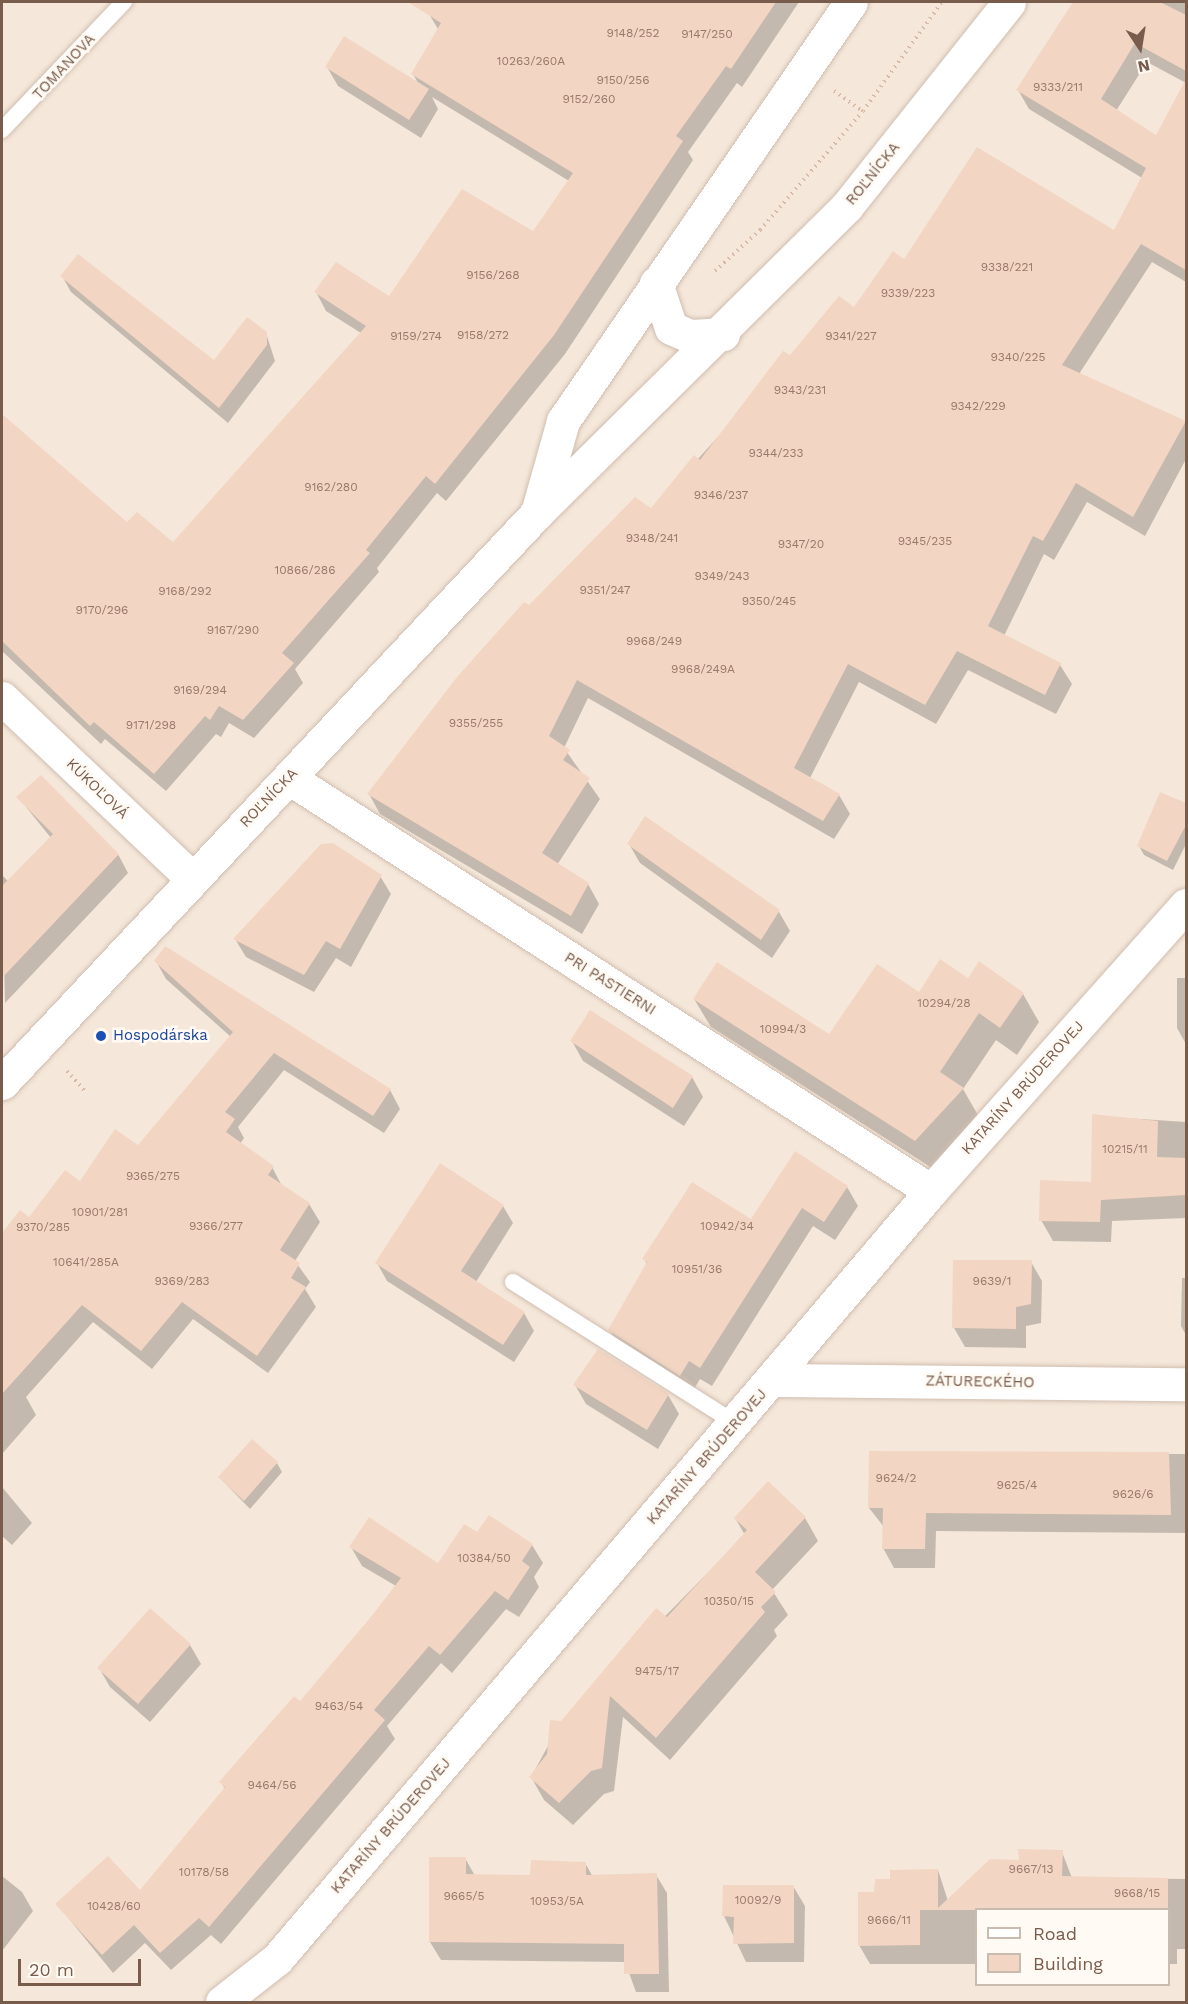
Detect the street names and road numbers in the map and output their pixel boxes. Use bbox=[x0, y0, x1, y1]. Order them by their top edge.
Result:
street label: TOMANOVA bbox=[29, 30, 99, 104]
street label: ROĽNÍCKA bbox=[842, 139, 904, 209]
street label: KÚKOĽOVÁ bbox=[62, 755, 132, 823]
street label: ROĽNÍCKA bbox=[236, 765, 302, 831]
street label: PRI PASTIERNI bbox=[561, 949, 659, 1019]
street label: KATARÍNY BRÚDEROVEJ bbox=[958, 1017, 1088, 1159]
street label: ZÁTURECKÉHO bbox=[925, 1372, 1035, 1392]
street label: KATARÍNY BRÚDEROVEJ bbox=[643, 1385, 771, 1529]
street label: KATARÍNY BRÚDEROVEJ bbox=[327, 1754, 455, 1898]

